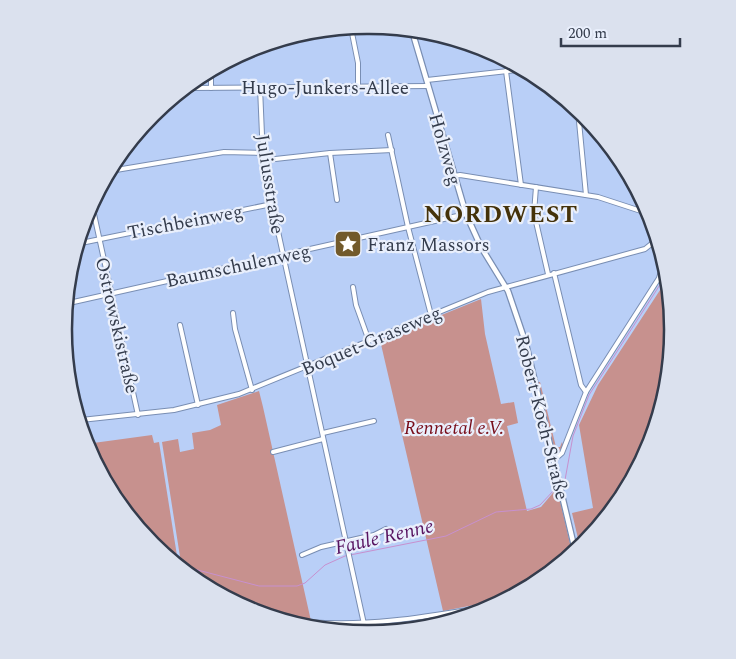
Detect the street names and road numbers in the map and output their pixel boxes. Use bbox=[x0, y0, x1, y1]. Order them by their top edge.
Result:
street label: Hugo-Junkers-Allee bbox=[241, 74, 409, 103]
street label: Holzweg bbox=[420, 110, 469, 189]
street label: Juliusstraße bbox=[247, 132, 292, 236]
street label: Tischbeinweg bbox=[125, 197, 246, 248]
street label: Baumschulenweg bbox=[163, 237, 313, 296]
street label: Ostrowskistraße bbox=[87, 254, 146, 397]
street label: Boquet-Graseweg bbox=[297, 299, 446, 384]
street label: Robert-Koch-Straße bbox=[507, 332, 576, 503]

